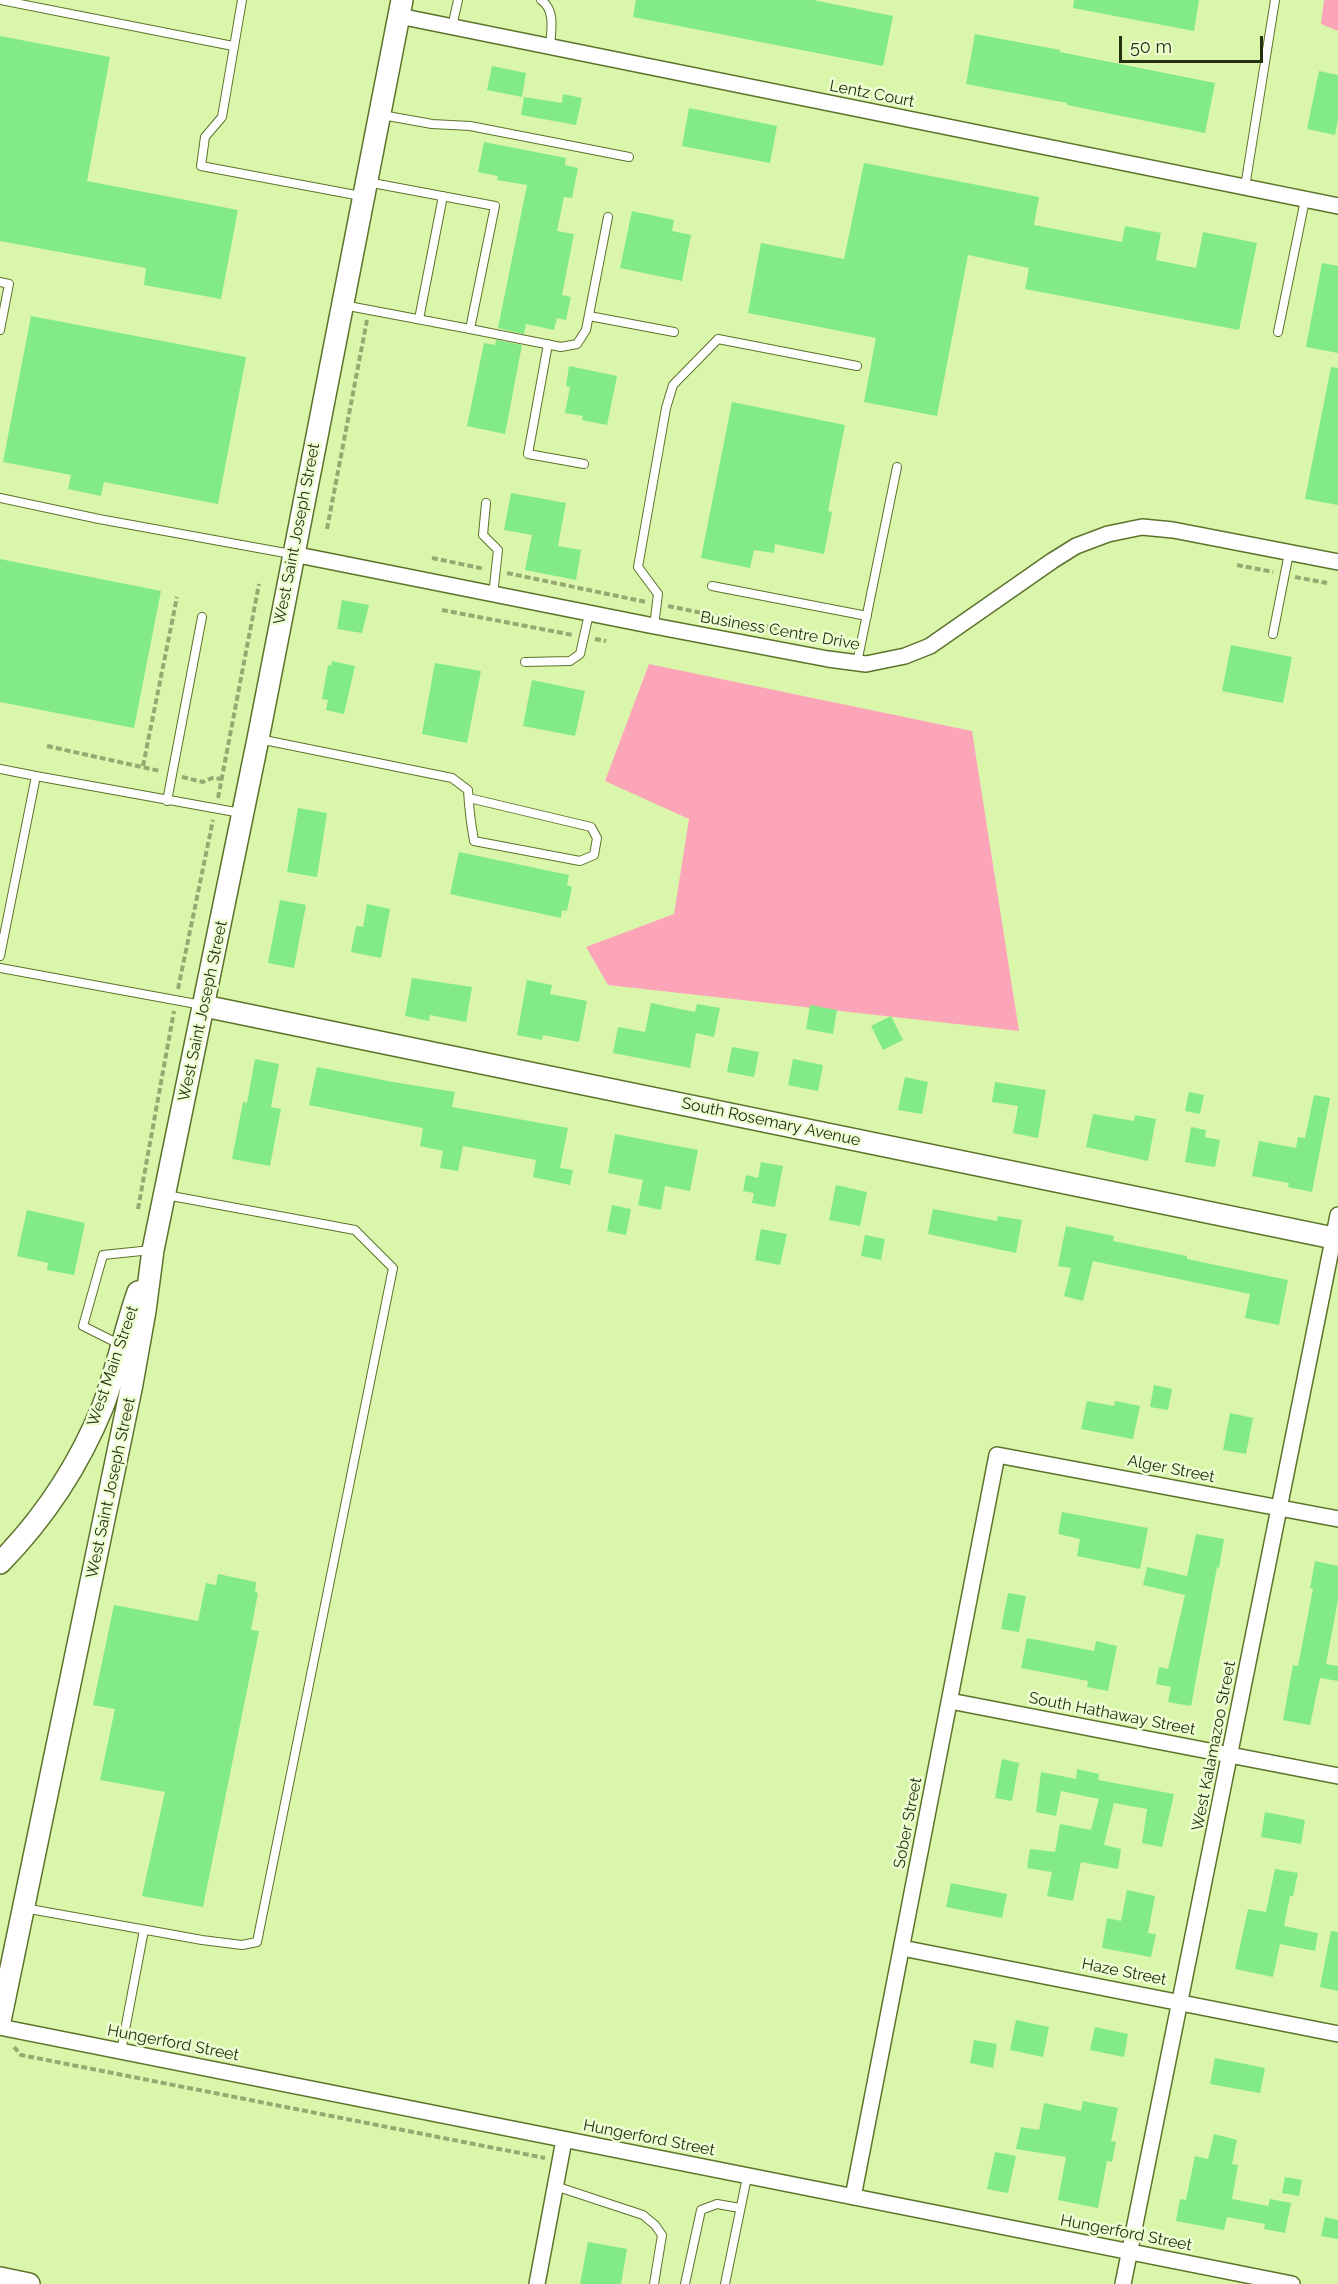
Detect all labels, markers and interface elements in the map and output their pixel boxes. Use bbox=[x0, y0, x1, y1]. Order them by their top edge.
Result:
scale bar bbox=[1122, 24, 1266, 62]
text: 50 m bbox=[1130, 36, 1172, 57]
street label: Lentz Court bbox=[828, 76, 916, 112]
street label: West Saint Joseph Street bbox=[270, 442, 324, 626]
street label: Business Centre Drive bbox=[699, 608, 861, 654]
street label: West Saint Joseph Street bbox=[174, 919, 232, 1103]
street label: South Rosemary Avenue bbox=[680, 1094, 862, 1150]
street label: West Main Street bbox=[83, 1303, 143, 1429]
street label: West Saint Joseph Street bbox=[82, 1396, 140, 1580]
street label: Alger Street bbox=[1126, 1451, 1216, 1487]
street label: West Kalamazoo Street bbox=[1188, 1659, 1240, 1833]
street label: South Hathaway Street bbox=[1027, 1688, 1197, 1740]
street label: Sober Street bbox=[890, 1776, 926, 1870]
street label: Haze Street bbox=[1080, 1954, 1168, 1990]
street label: Hungerford Street bbox=[105, 2021, 241, 2065]
street label: Hungerford Street bbox=[581, 2116, 717, 2160]
street label: Hungerford Street bbox=[1058, 2211, 1194, 2255]

